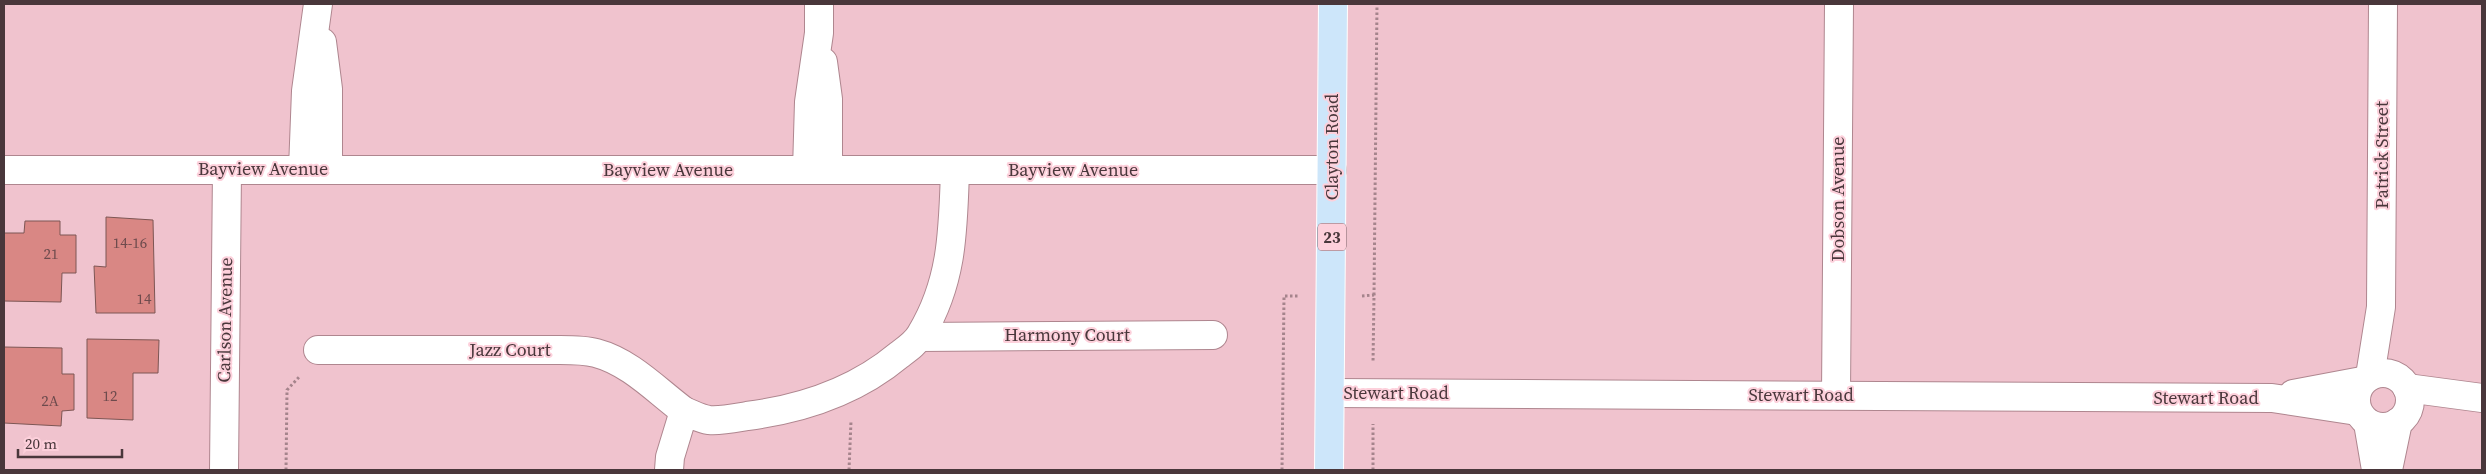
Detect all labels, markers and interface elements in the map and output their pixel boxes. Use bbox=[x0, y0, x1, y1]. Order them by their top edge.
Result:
street label: Clayton Road bbox=[1319, 94, 1344, 200]
street label: Patrick Street bbox=[2369, 101, 2394, 209]
street label: Dobson Avenue bbox=[1825, 137, 1850, 261]
street label: Bayview Avenue bbox=[198, 156, 328, 181]
street label: Bayview Avenue bbox=[603, 157, 733, 182]
street label: Bayview Avenue bbox=[1008, 157, 1138, 182]
road number: 23 bbox=[1318, 223, 1346, 250]
house number: 14-16 bbox=[113, 232, 147, 253]
house number: 21 bbox=[43, 243, 59, 264]
street label: Carlson Avenue bbox=[211, 257, 238, 383]
house number: 14 bbox=[136, 288, 152, 309]
street label: Harmony Court bbox=[1004, 322, 1130, 347]
street label: Jazz Court bbox=[468, 337, 551, 362]
street label: Stewart Road bbox=[1343, 380, 1449, 405]
street label: Stewart Road bbox=[1748, 382, 1854, 407]
house number: 12 bbox=[102, 385, 118, 406]
street label: Stewart Road bbox=[2153, 385, 2259, 410]
house number: 2A bbox=[41, 390, 59, 411]
scale bar bbox=[18, 426, 121, 458]
text: 20 m bbox=[25, 433, 57, 454]

